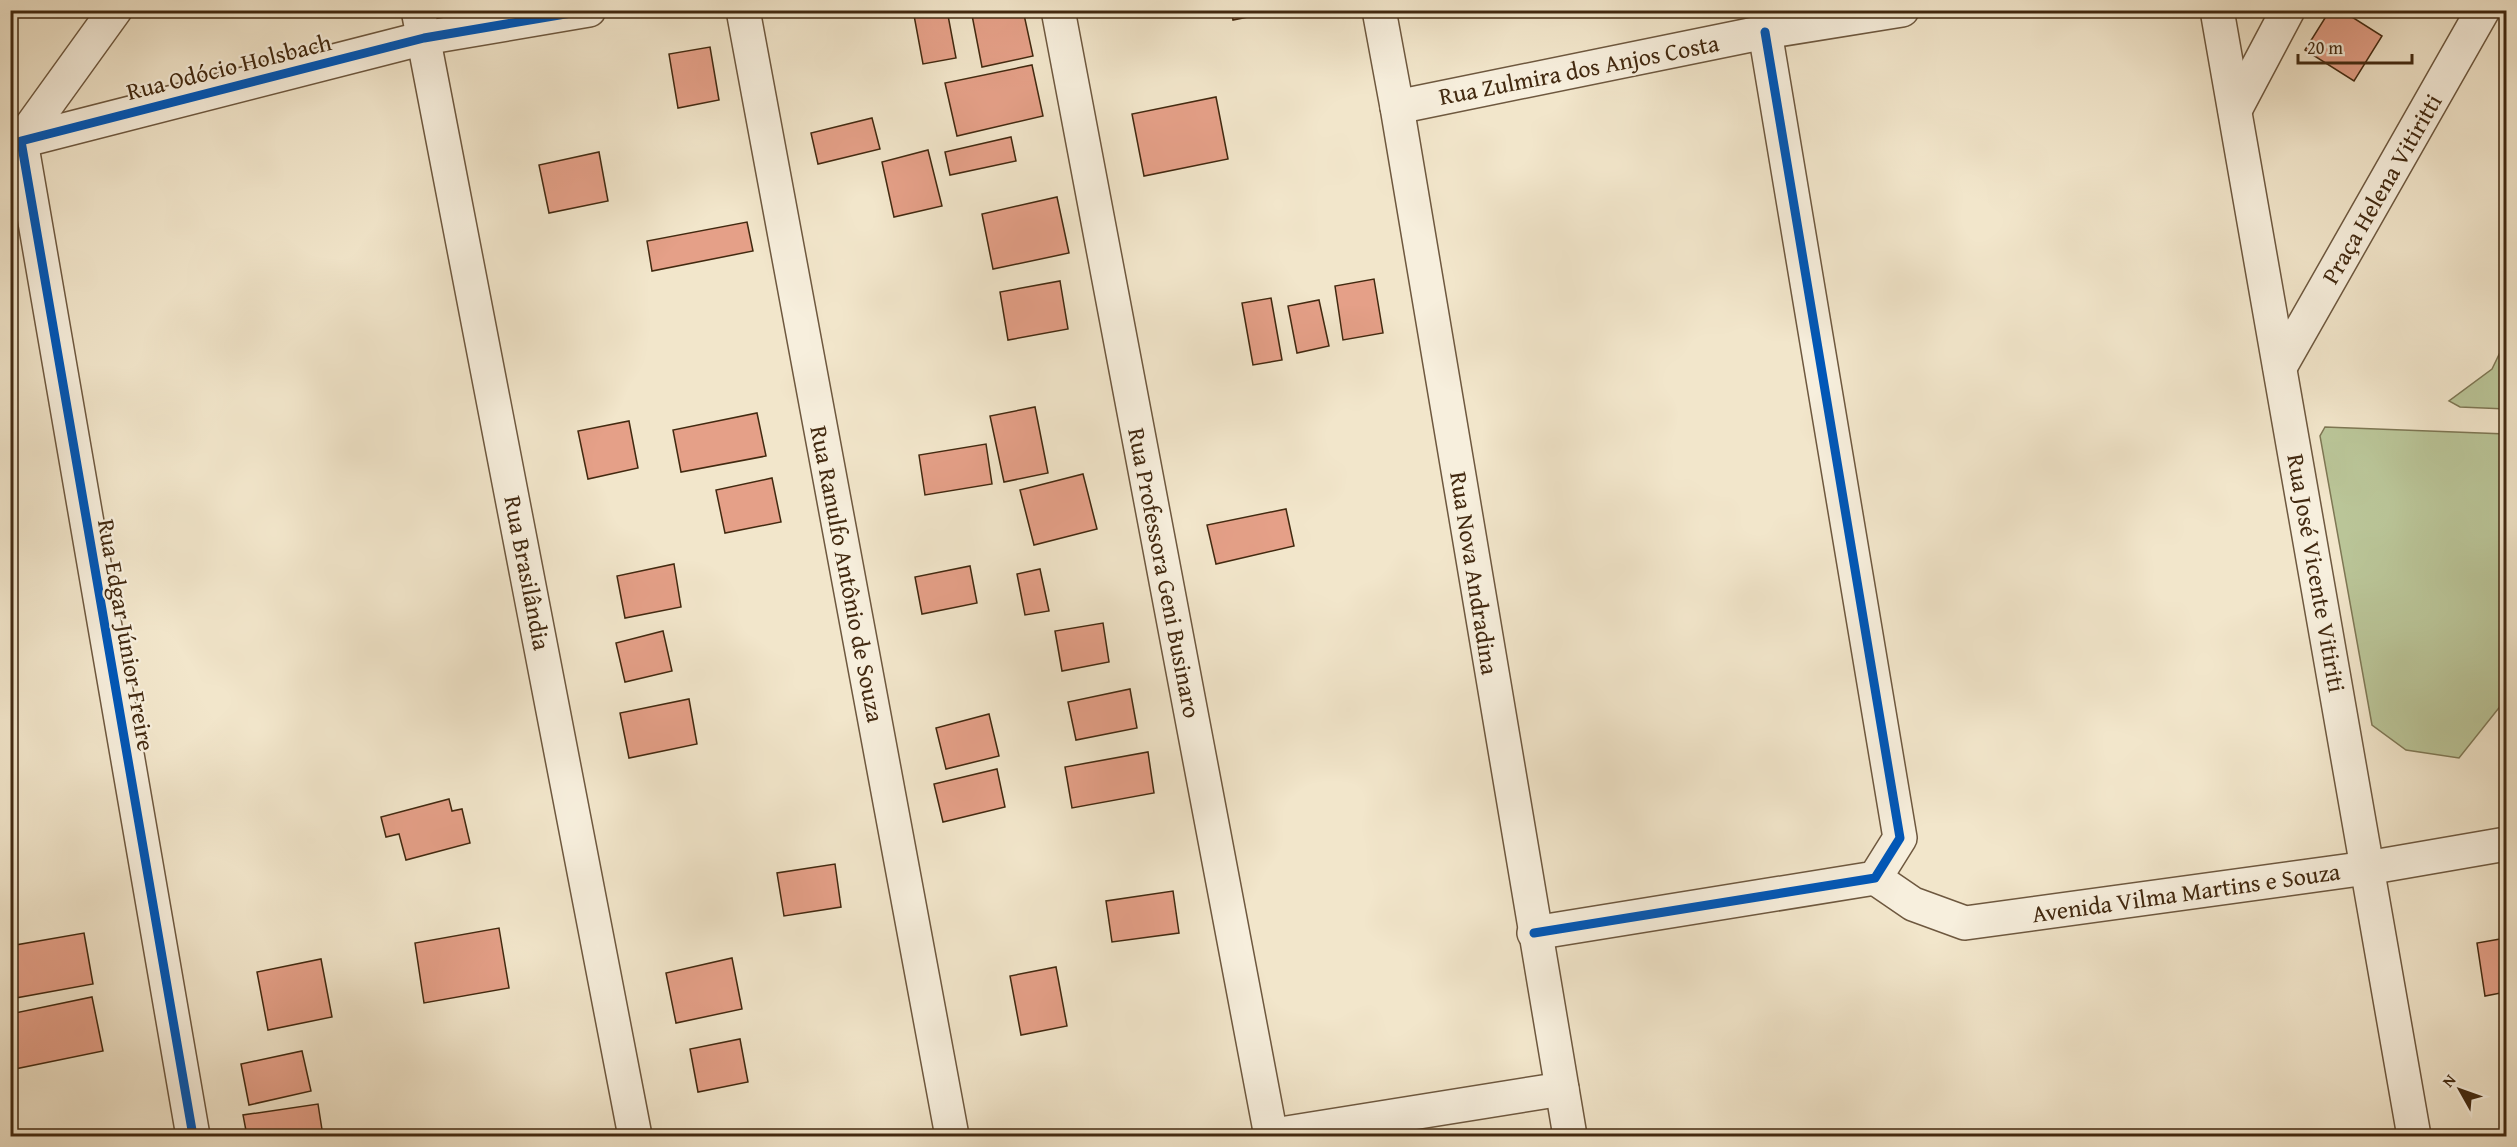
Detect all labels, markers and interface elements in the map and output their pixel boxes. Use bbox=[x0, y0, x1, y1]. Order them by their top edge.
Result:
street label: Rua Odócio Holsbach bbox=[123, 24, 335, 109]
street label: Rua Zulmira dos Anjos Costa bbox=[1436, 25, 1723, 114]
scale bar bbox=[2298, 27, 2412, 65]
text: 20 m bbox=[2307, 34, 2343, 61]
street label: Praça Helena Vitiritti bbox=[2313, 87, 2450, 290]
street label: Rua Ranulfo Antônio de Souza bbox=[802, 423, 894, 726]
street label: Rua Professora Geni Businaro bbox=[1119, 425, 1210, 721]
street label: Rua José Vicente Vitiriti bbox=[2278, 451, 2355, 695]
street label: Rua Nova Andradina bbox=[1441, 469, 1508, 678]
street label: Rua Brasilândia bbox=[495, 493, 560, 654]
street label: Rua Edgar Júnior Freire bbox=[89, 516, 164, 754]
street label: Avenida Vilma Martins e Souza bbox=[2030, 853, 2343, 931]
north arrow bbox=[2430, 1060, 2490, 1120]
text: N bbox=[2436, 1068, 2461, 1092]

